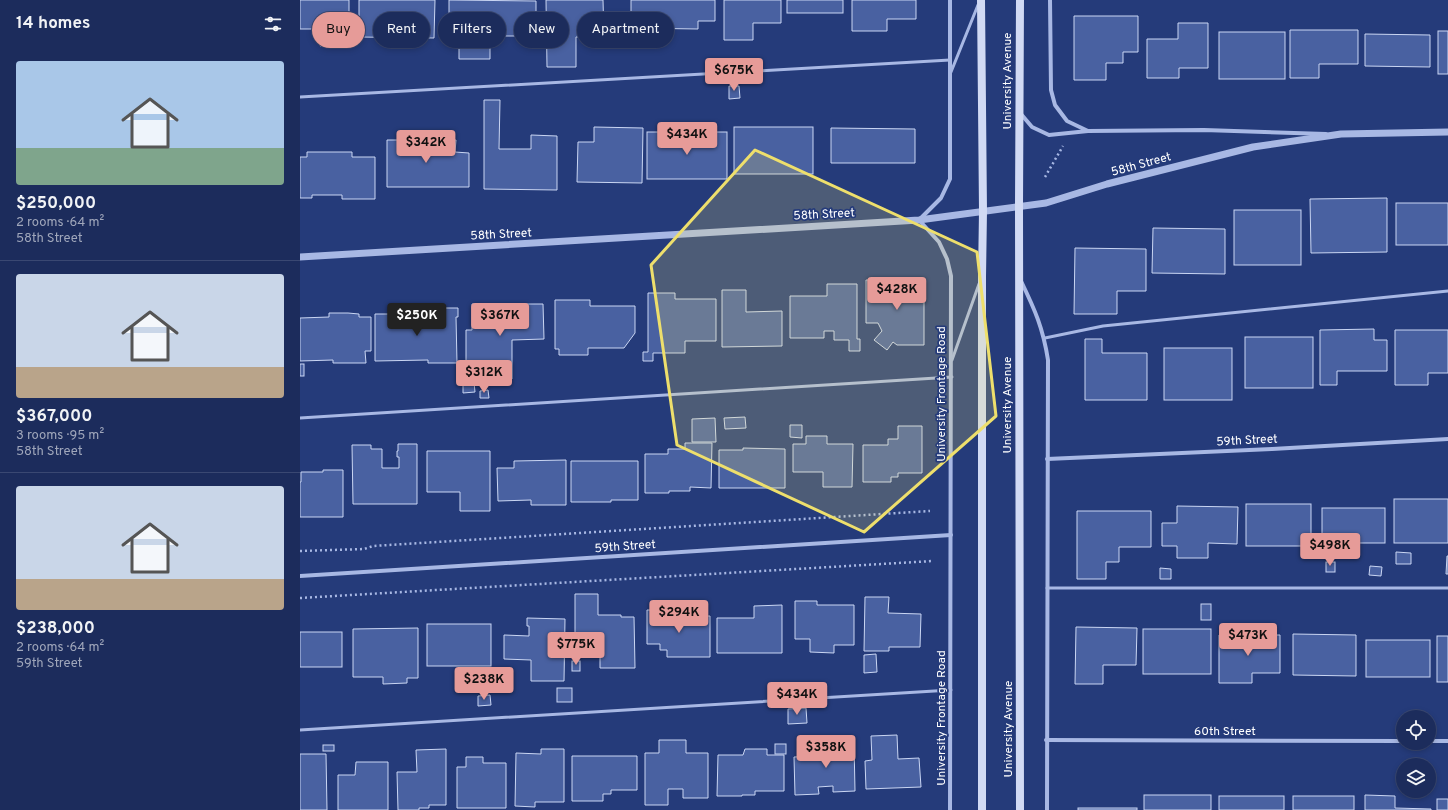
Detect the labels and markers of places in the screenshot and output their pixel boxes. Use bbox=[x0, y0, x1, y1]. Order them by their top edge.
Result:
pin: $675K bbox=[706, 58, 762, 92]
pin: $434K bbox=[659, 122, 715, 156]
pin: $342K bbox=[398, 130, 454, 164]
pin: $428K bbox=[869, 277, 925, 311]
pin: $250K bbox=[389, 303, 445, 337]
pin: $367K bbox=[472, 303, 528, 337]
pin: $312K bbox=[456, 360, 512, 394]
pin: $498K bbox=[1302, 533, 1358, 567]
pin: $294K bbox=[651, 600, 707, 634]
pin: $473K bbox=[1220, 623, 1276, 657]
pin: $775K bbox=[548, 632, 604, 666]
pin: $238K bbox=[456, 667, 512, 701]
pin: $434K bbox=[769, 682, 825, 716]
pin: $358K bbox=[798, 735, 854, 769]

